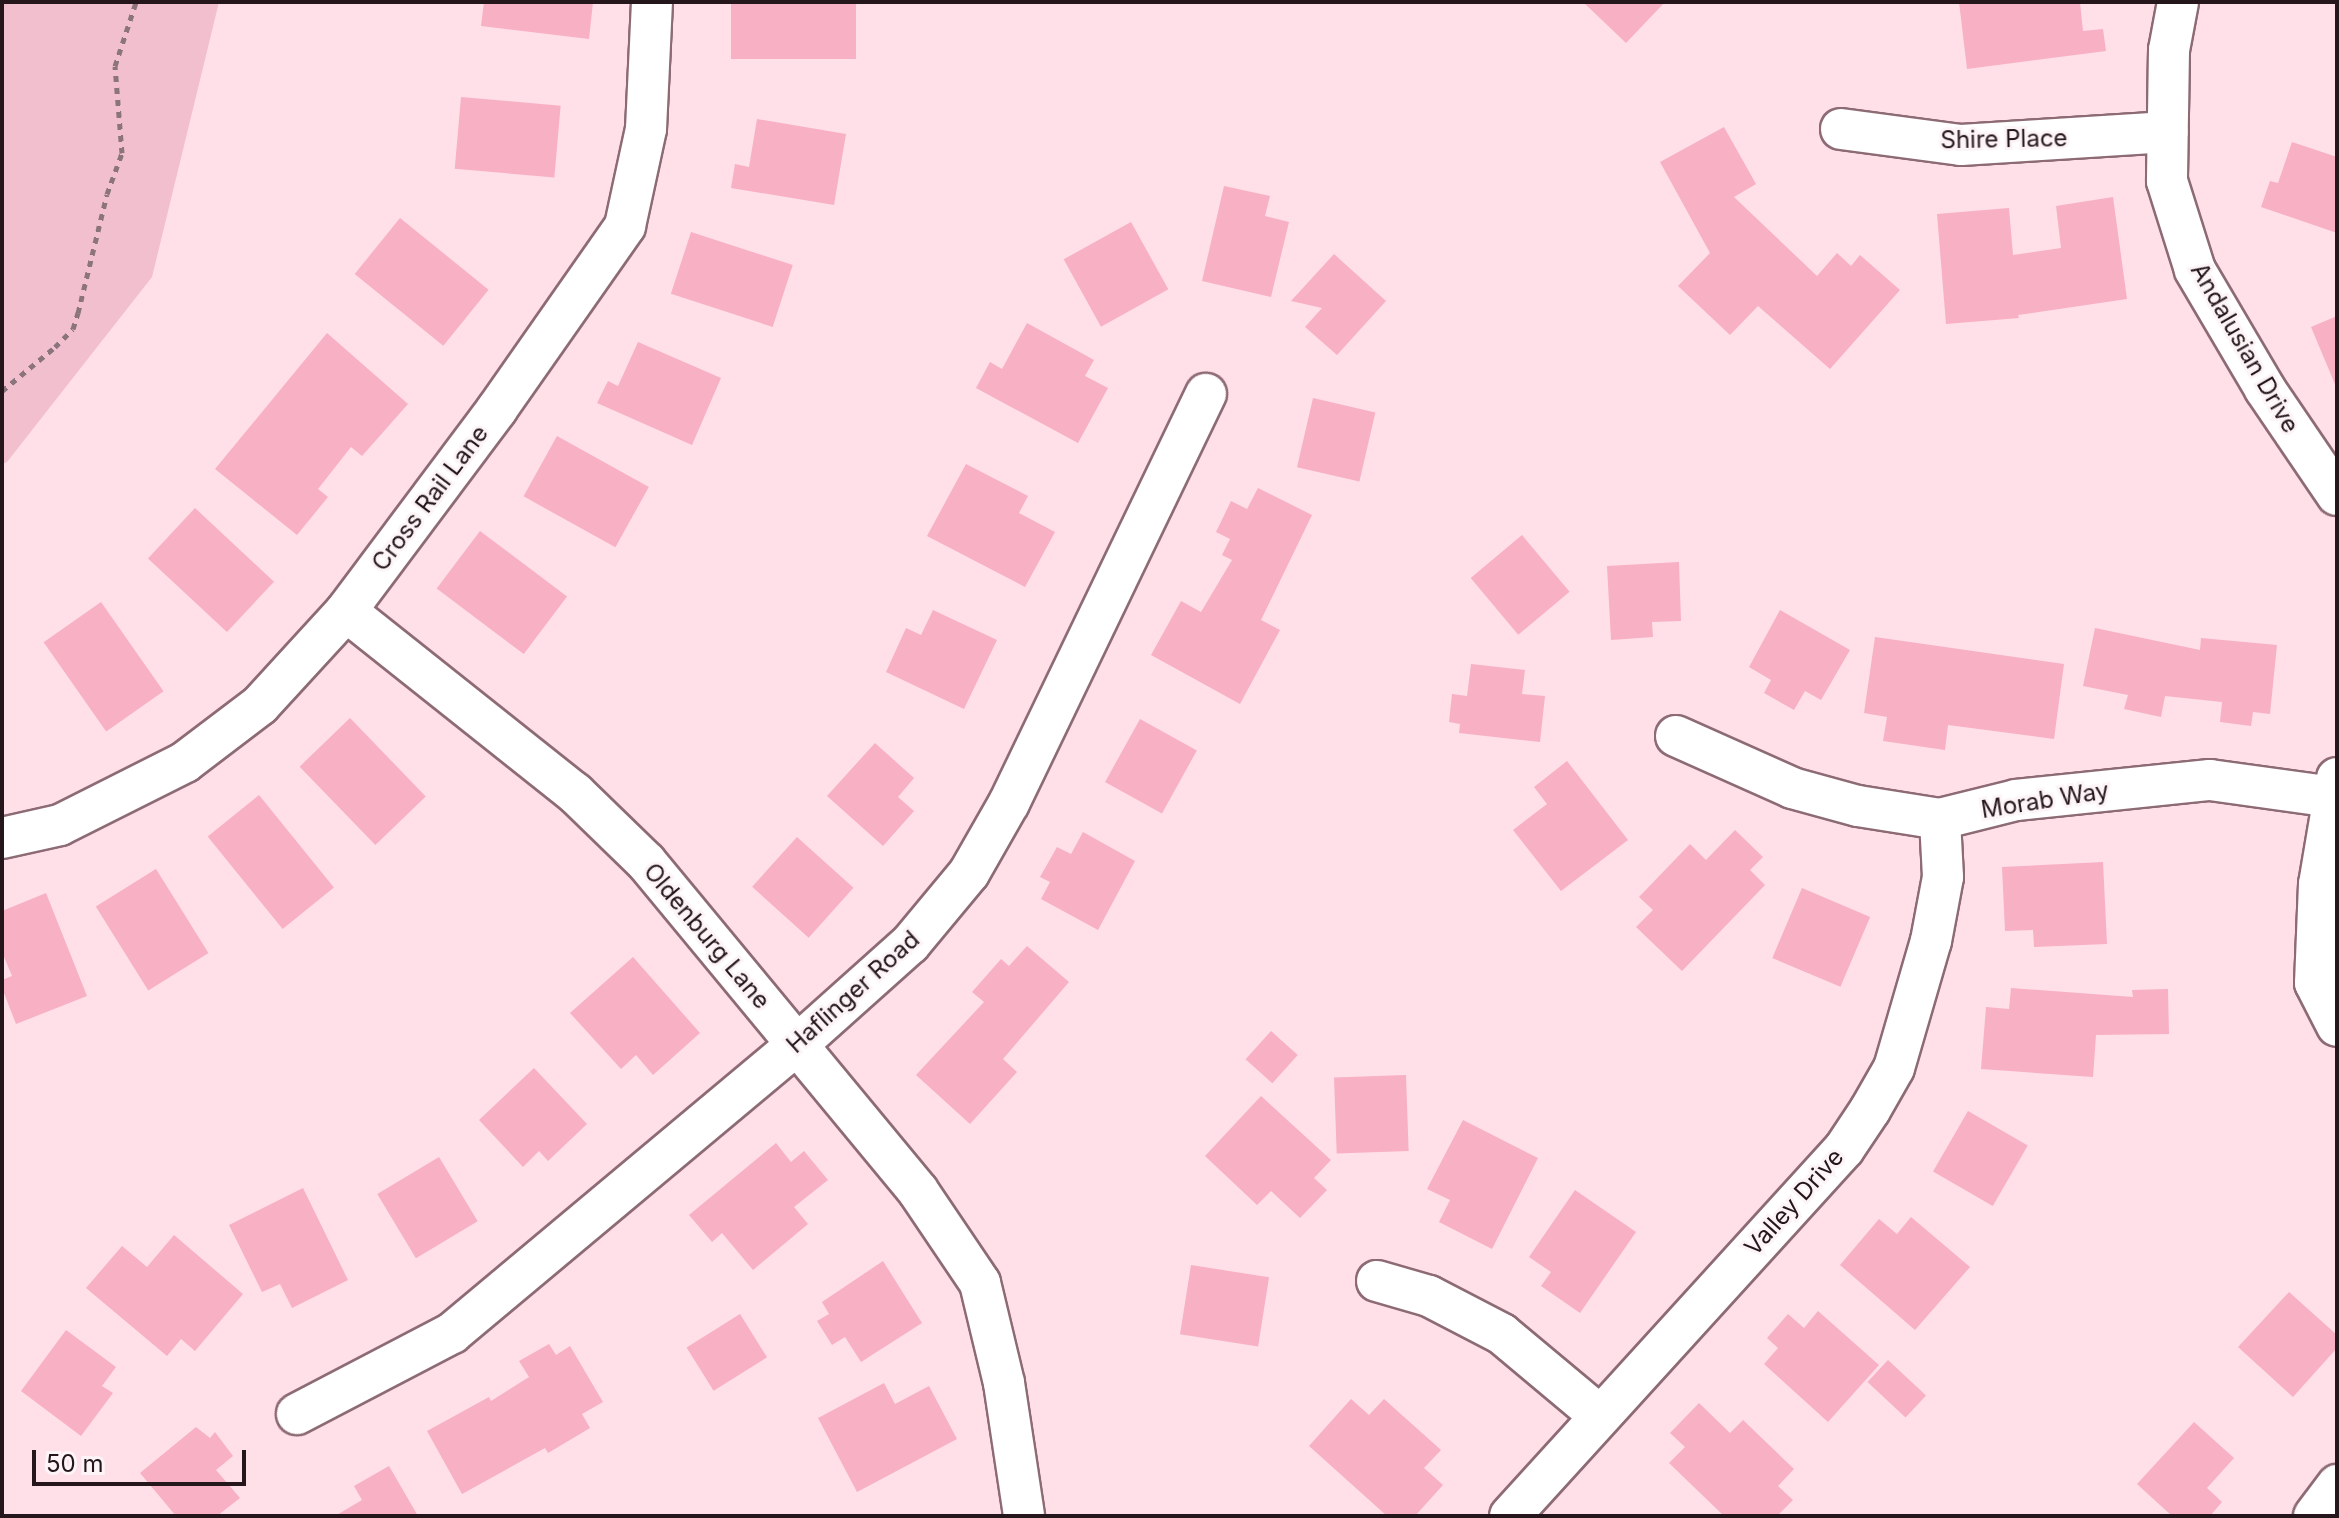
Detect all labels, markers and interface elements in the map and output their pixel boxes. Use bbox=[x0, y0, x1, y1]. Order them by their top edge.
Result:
street label: Shire Place bbox=[1940, 123, 2068, 155]
street label: Andalusian Drive bbox=[2185, 258, 2305, 438]
street label: Cross Rail Lane bbox=[366, 419, 494, 577]
street label: Morab Way bbox=[1979, 776, 2111, 824]
street label: Oldenburg Lane bbox=[638, 857, 776, 1015]
street label: Haflinger Road bbox=[781, 925, 925, 1059]
street label: Valley Drive bbox=[1739, 1143, 1849, 1261]
scale bar bbox=[36, 1434, 250, 1484]
text: 50 m bbox=[46, 1449, 104, 1478]

